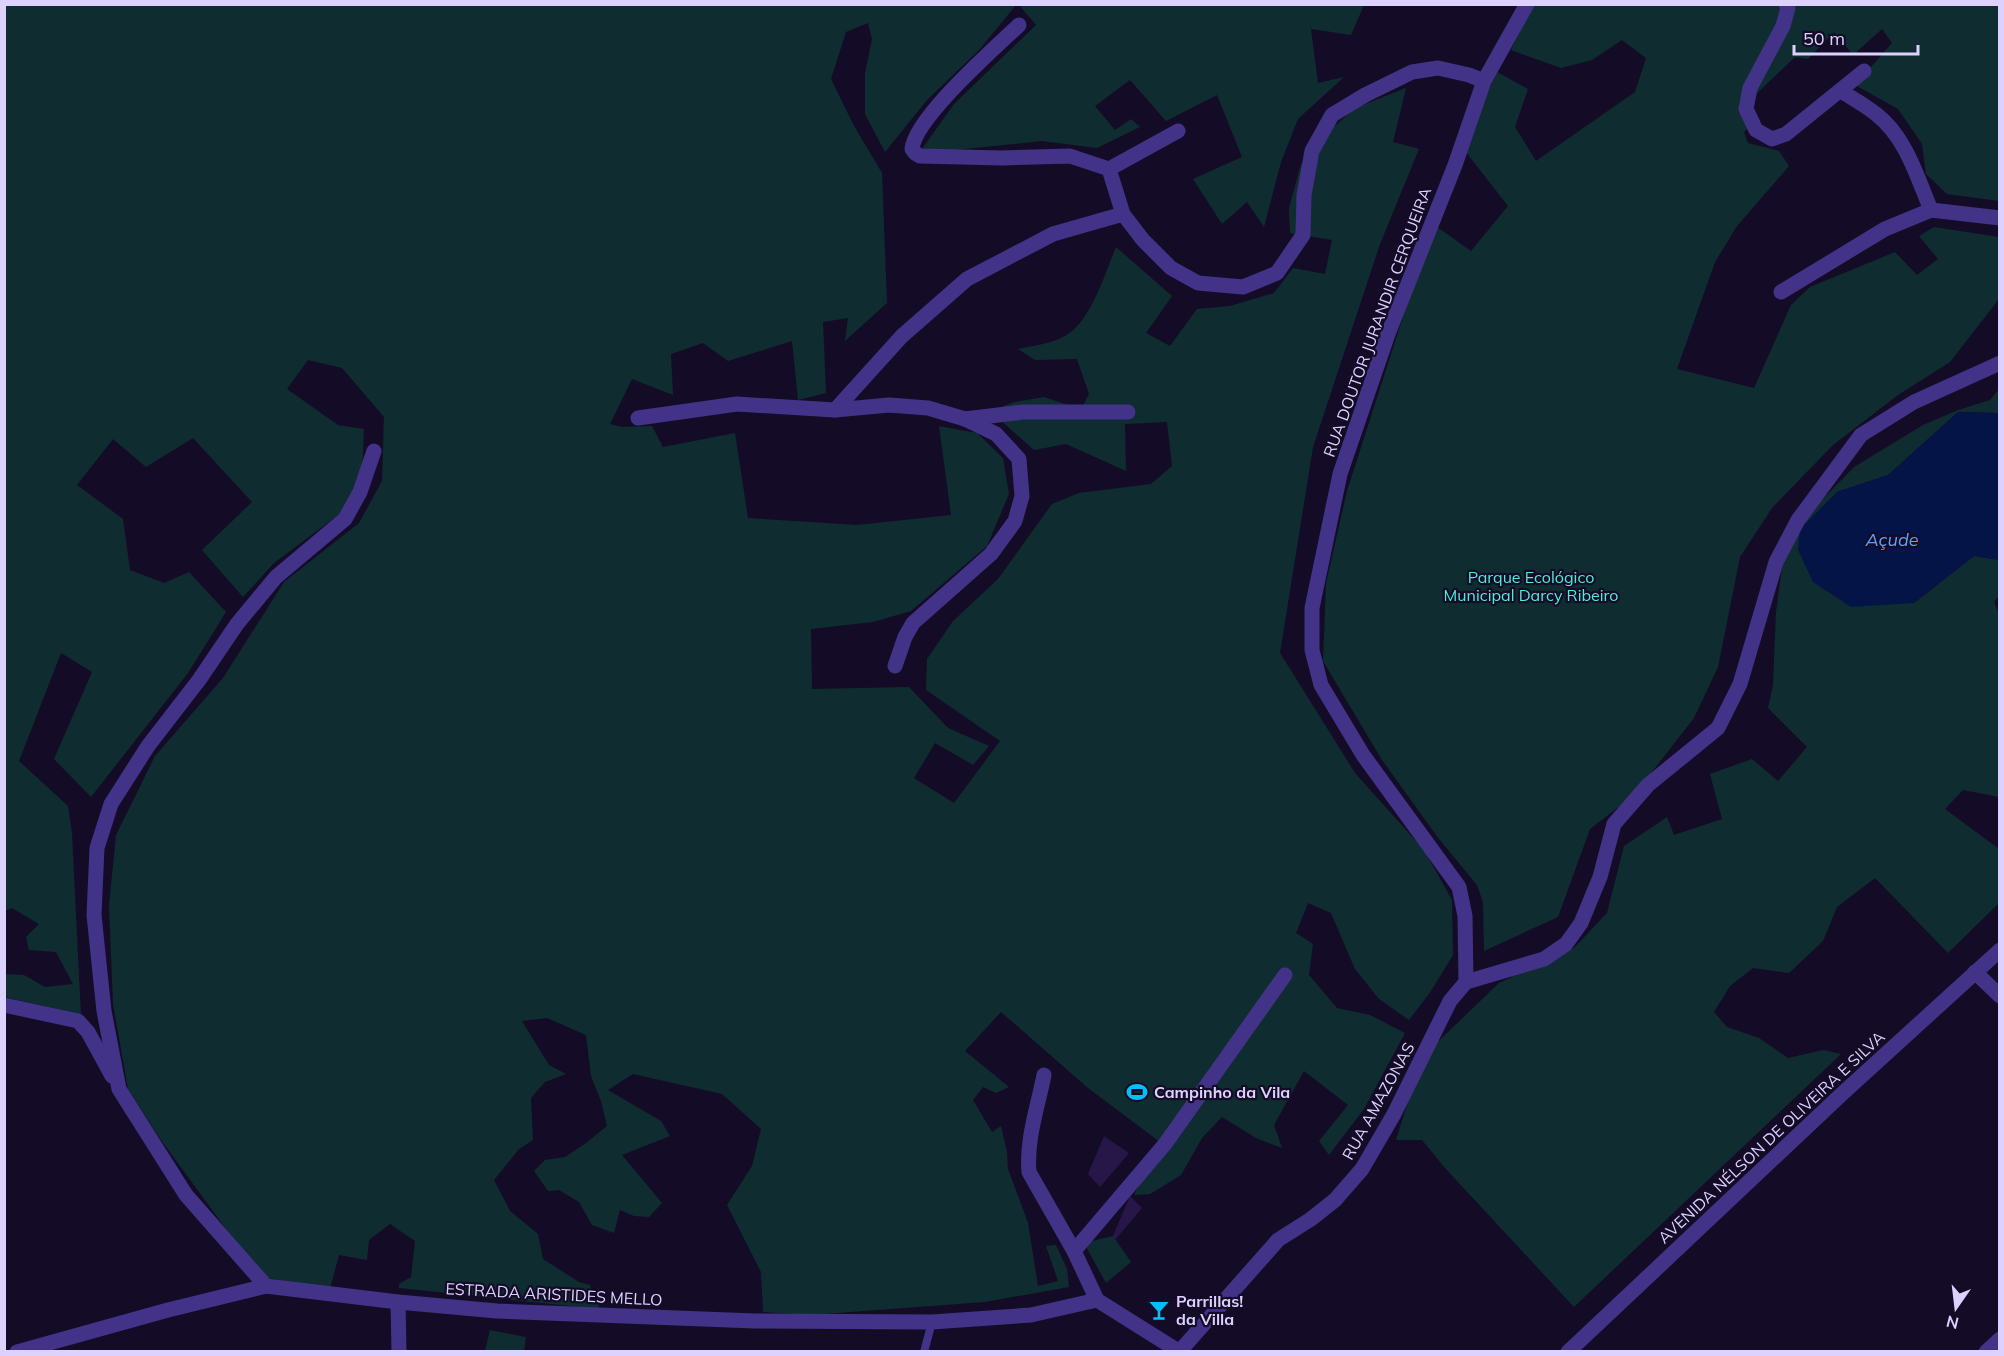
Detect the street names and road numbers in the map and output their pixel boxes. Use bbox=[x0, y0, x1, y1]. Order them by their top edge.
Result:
street label: RUA DOUTOR JURANDIR CERQUEIRA bbox=[1319, 184, 1435, 460]
street label: AVENIDA NÉLSON DE OLIVEIRA E SILVA bbox=[1653, 1026, 1889, 1248]
street label: RUA AMAZONAS bbox=[1338, 1039, 1418, 1163]
street label: ESTRADA ARISTIDES MELLO bbox=[445, 1278, 663, 1310]

